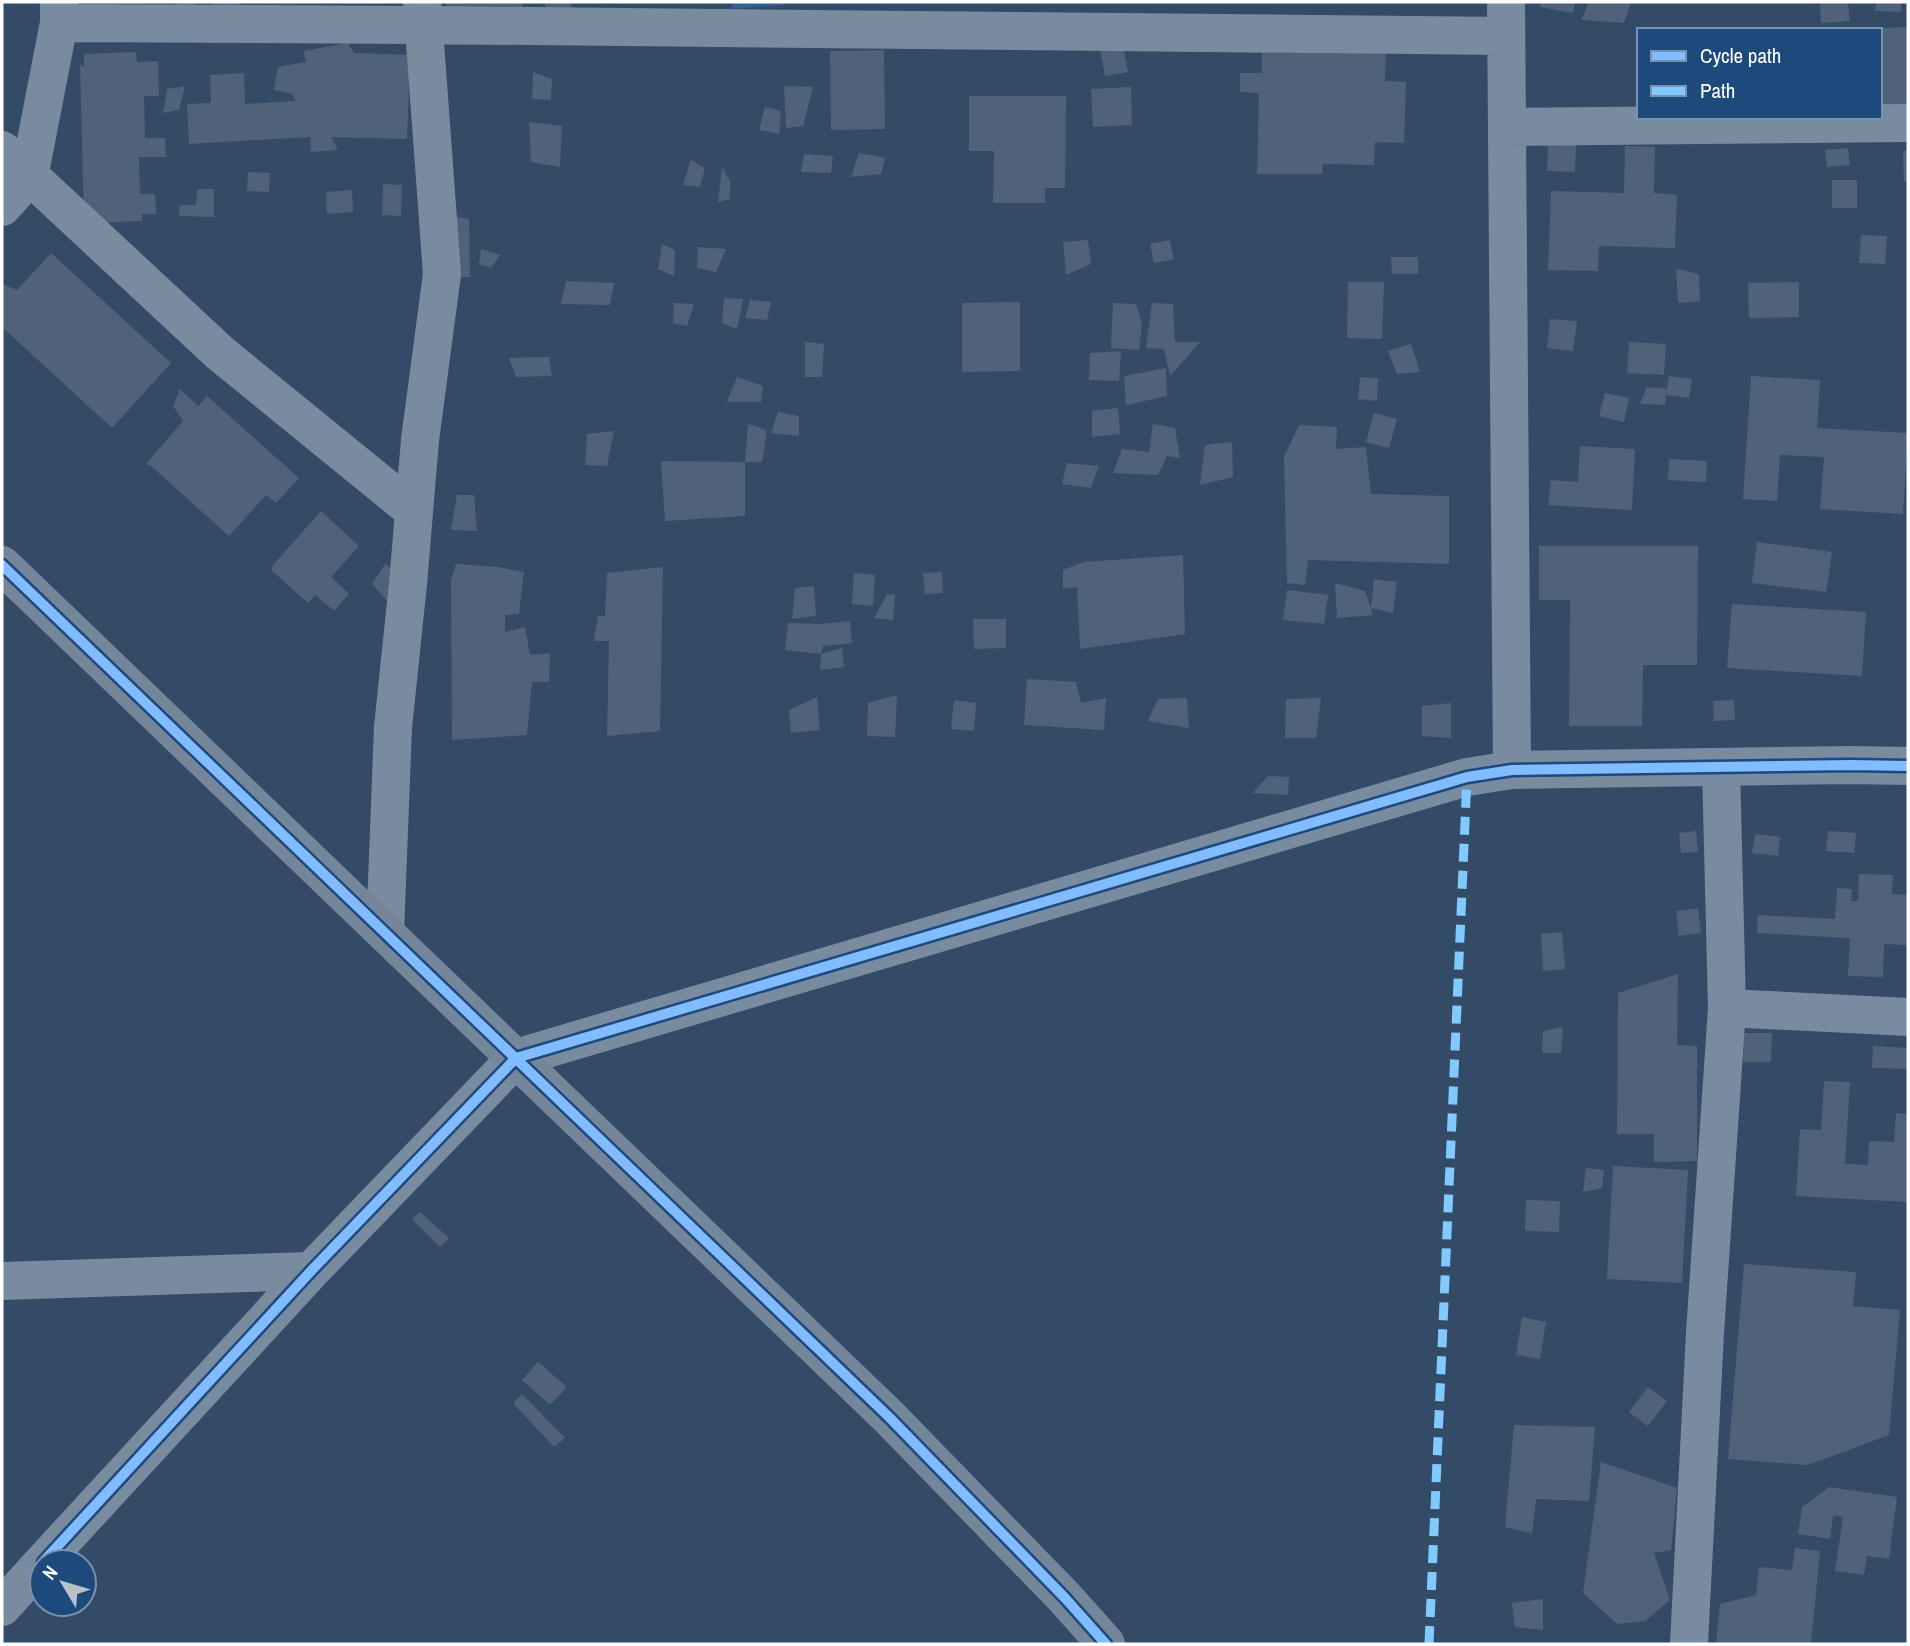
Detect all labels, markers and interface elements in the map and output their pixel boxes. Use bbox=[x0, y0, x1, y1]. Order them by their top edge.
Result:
legend bbox=[1637, 28, 1882, 119]
text: Cycle path bbox=[1700, 41, 1781, 70]
text: Path bbox=[1700, 76, 1735, 105]
north arrow bbox=[28, 1548, 98, 1618]
text: N bbox=[36, 1560, 63, 1585]

